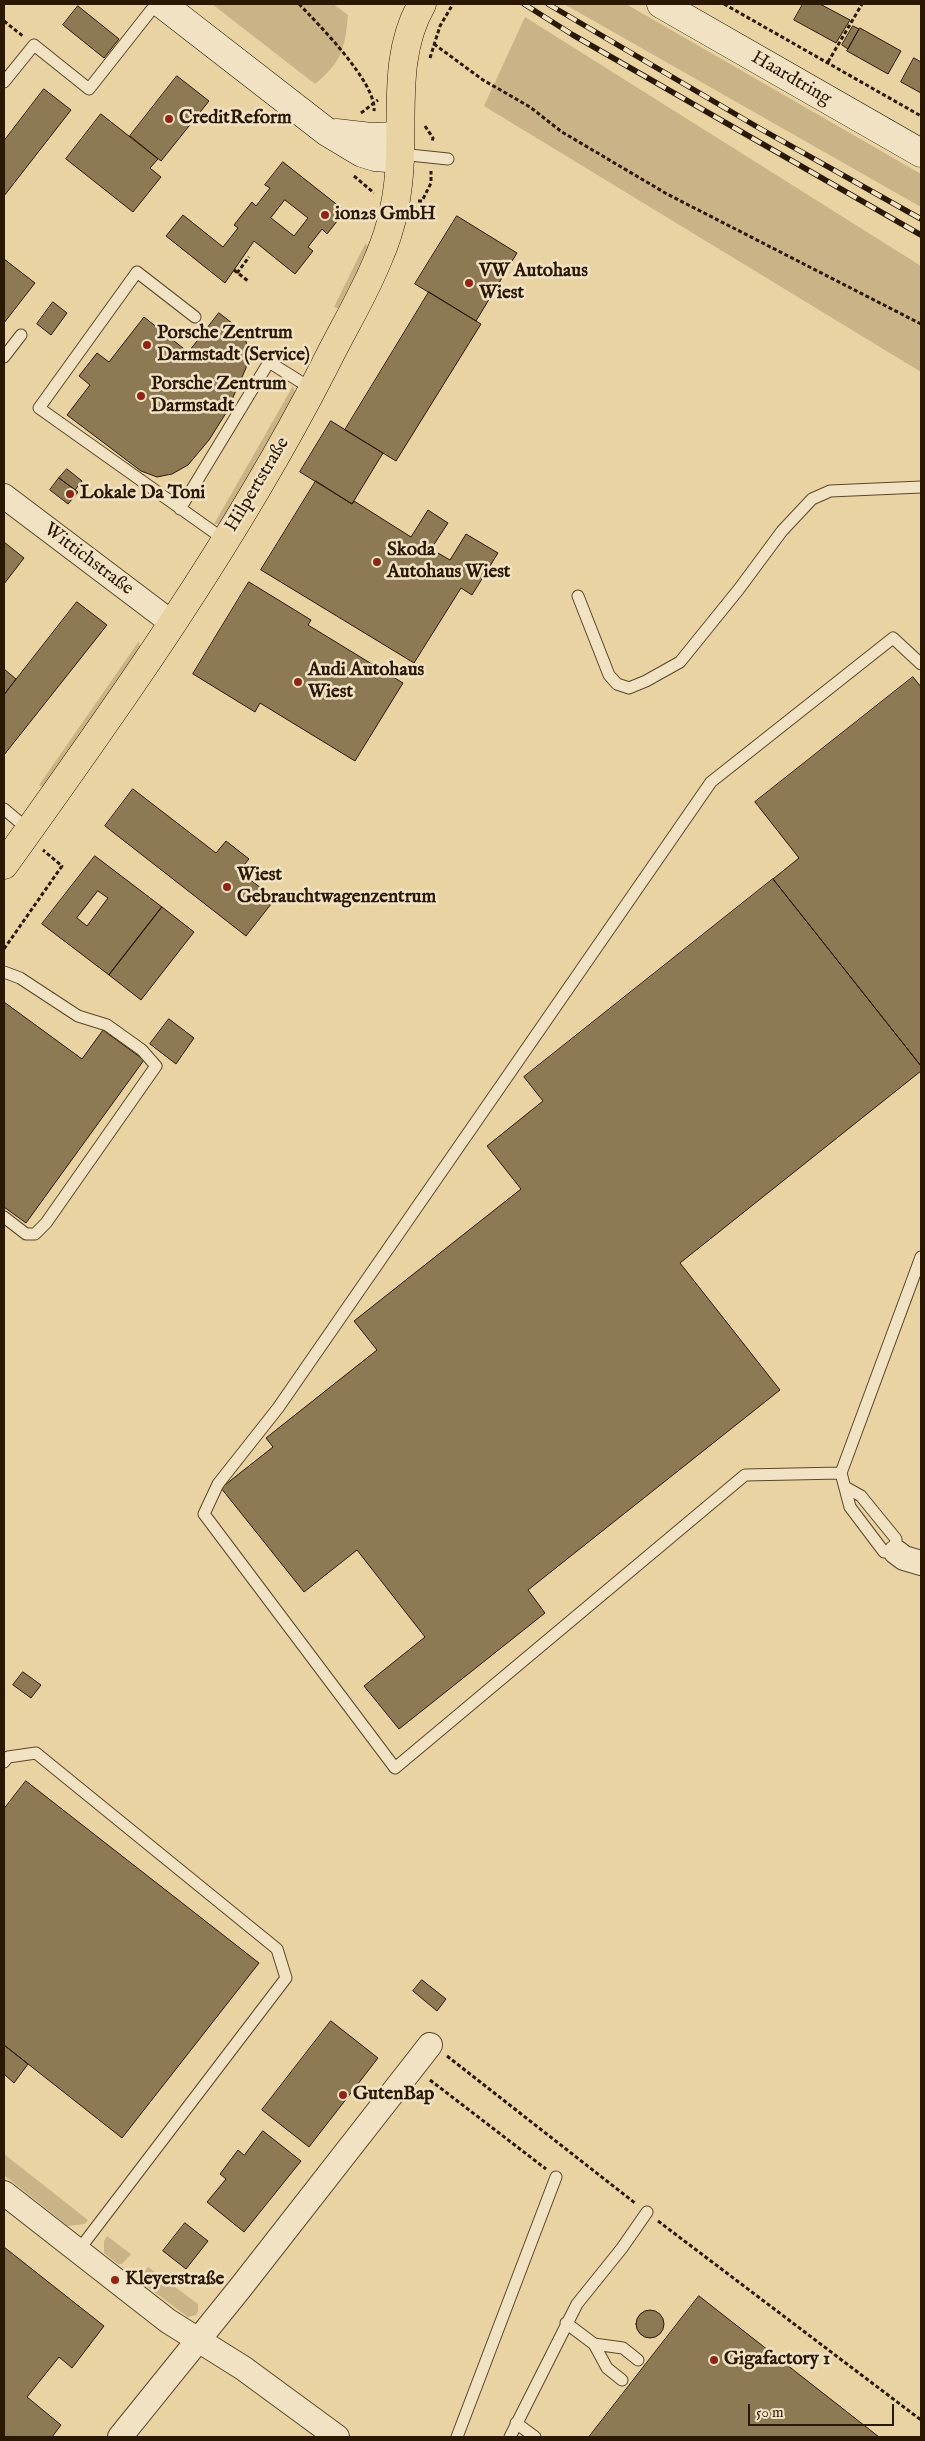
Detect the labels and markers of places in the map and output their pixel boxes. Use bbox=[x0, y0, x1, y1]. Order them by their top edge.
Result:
place label: CreditReform bbox=[179, 108, 292, 130]
marker: CreditReform bbox=[163, 113, 175, 125]
place label: ion2s GmbH bbox=[335, 204, 436, 226]
marker: ion2s GmbH bbox=[319, 209, 331, 221]
place label: VW Autohaus Wiest bbox=[479, 261, 588, 305]
marker: VW Autohaus Wiest bbox=[463, 277, 475, 289]
place label: Porsche Zentrum Darmstadt (Service) bbox=[157, 323, 310, 367]
marker: Porsche Zentrum Darmstadt (Service) bbox=[141, 339, 153, 351]
place label: Porsche Zentrum Darmstadt bbox=[151, 374, 287, 418]
marker: Porsche Zentrum Darmstadt bbox=[135, 390, 147, 402]
place label: Lokale Da Toni bbox=[80, 483, 205, 505]
marker: Lokale Da Toni bbox=[64, 488, 76, 500]
place label: Skoda Autohaus Wiest bbox=[387, 540, 510, 584]
marker: Skoda Autohaus Wiest bbox=[371, 556, 383, 568]
place label: Audi Autohaus Wiest bbox=[308, 660, 424, 704]
marker: Audi Autohaus Wiest bbox=[292, 676, 304, 688]
place label: Wiest Gebrauchtwagenzentrum bbox=[237, 865, 436, 909]
marker: Wiest Gebrauchtwagenzentrum bbox=[221, 881, 233, 893]
place label: GutenBap bbox=[353, 2084, 434, 2106]
marker: GutenBap bbox=[337, 2089, 349, 2101]
place label: Kleyerstraße bbox=[125, 2269, 224, 2291]
marker: Kleyerstraße bbox=[109, 2274, 121, 2286]
place label: Gigafactory 1 bbox=[724, 2349, 830, 2371]
marker: Gigafactory 1 bbox=[708, 2354, 720, 2366]

